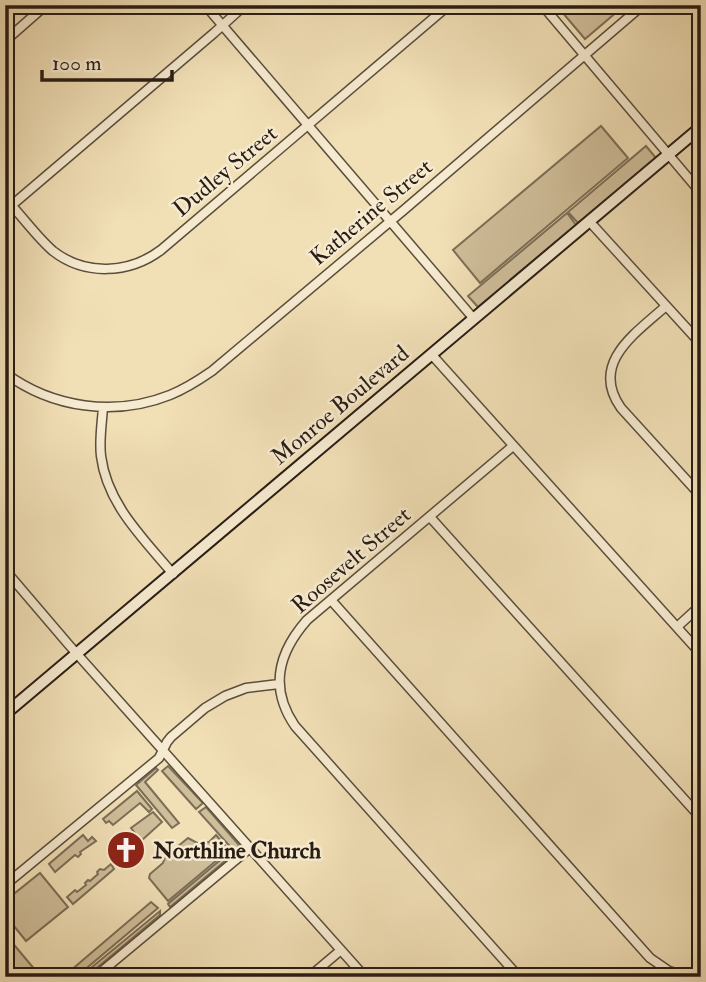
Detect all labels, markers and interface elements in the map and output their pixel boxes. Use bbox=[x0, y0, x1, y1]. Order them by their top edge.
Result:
scale bar bbox=[42, 38, 172, 82]
text: 100 m bbox=[52, 50, 102, 77]
street label: Dudley Street bbox=[167, 119, 283, 223]
street label: Katherine Street bbox=[304, 152, 438, 272]
street label: Monroe Boulevard bbox=[265, 339, 415, 471]
street label: Roosevelt Street bbox=[285, 500, 417, 620]
church icon: Northline Church bbox=[105, 829, 147, 871]
place label: Northline Church bbox=[152, 836, 321, 865]

